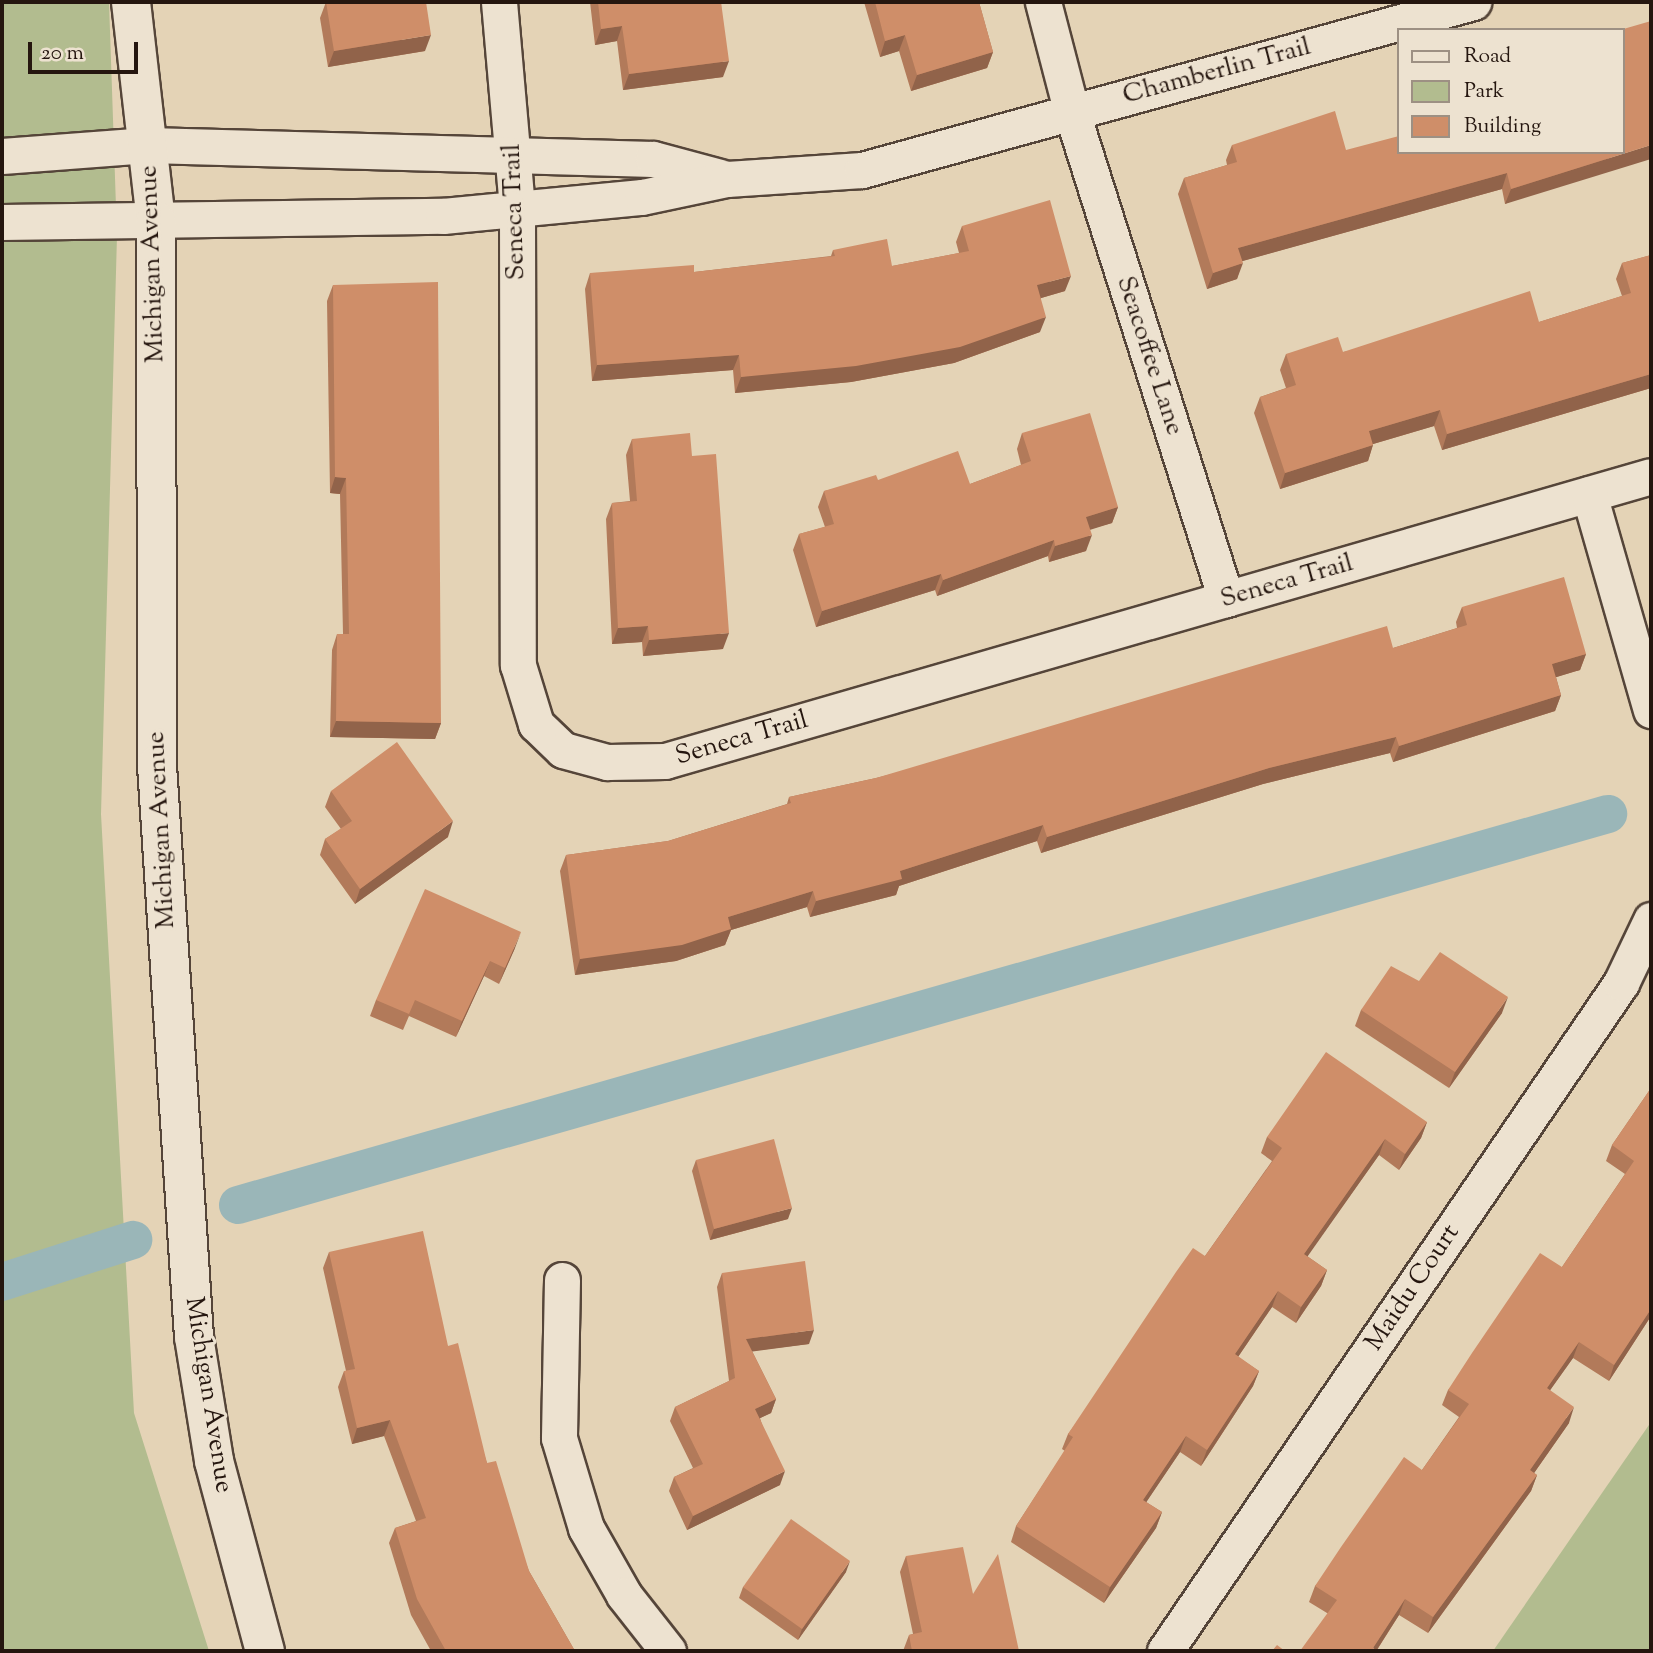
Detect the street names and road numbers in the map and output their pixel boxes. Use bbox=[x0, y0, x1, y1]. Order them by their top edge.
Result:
street label: Chamberlin Trail bbox=[1120, 32, 1314, 112]
street label: Seneca Trail bbox=[497, 143, 533, 281]
street label: Michigan Avenue bbox=[134, 165, 172, 363]
street label: Seacoffee Lane bbox=[1109, 273, 1189, 439]
street label: Seneca Trail bbox=[1217, 548, 1357, 616]
street label: Seneca Trail bbox=[672, 705, 812, 773]
street label: Michigan Avenue bbox=[141, 730, 183, 930]
street label: Maidu Court bbox=[1359, 1219, 1467, 1357]
street label: Michigan Avenue bbox=[177, 1295, 239, 1495]

